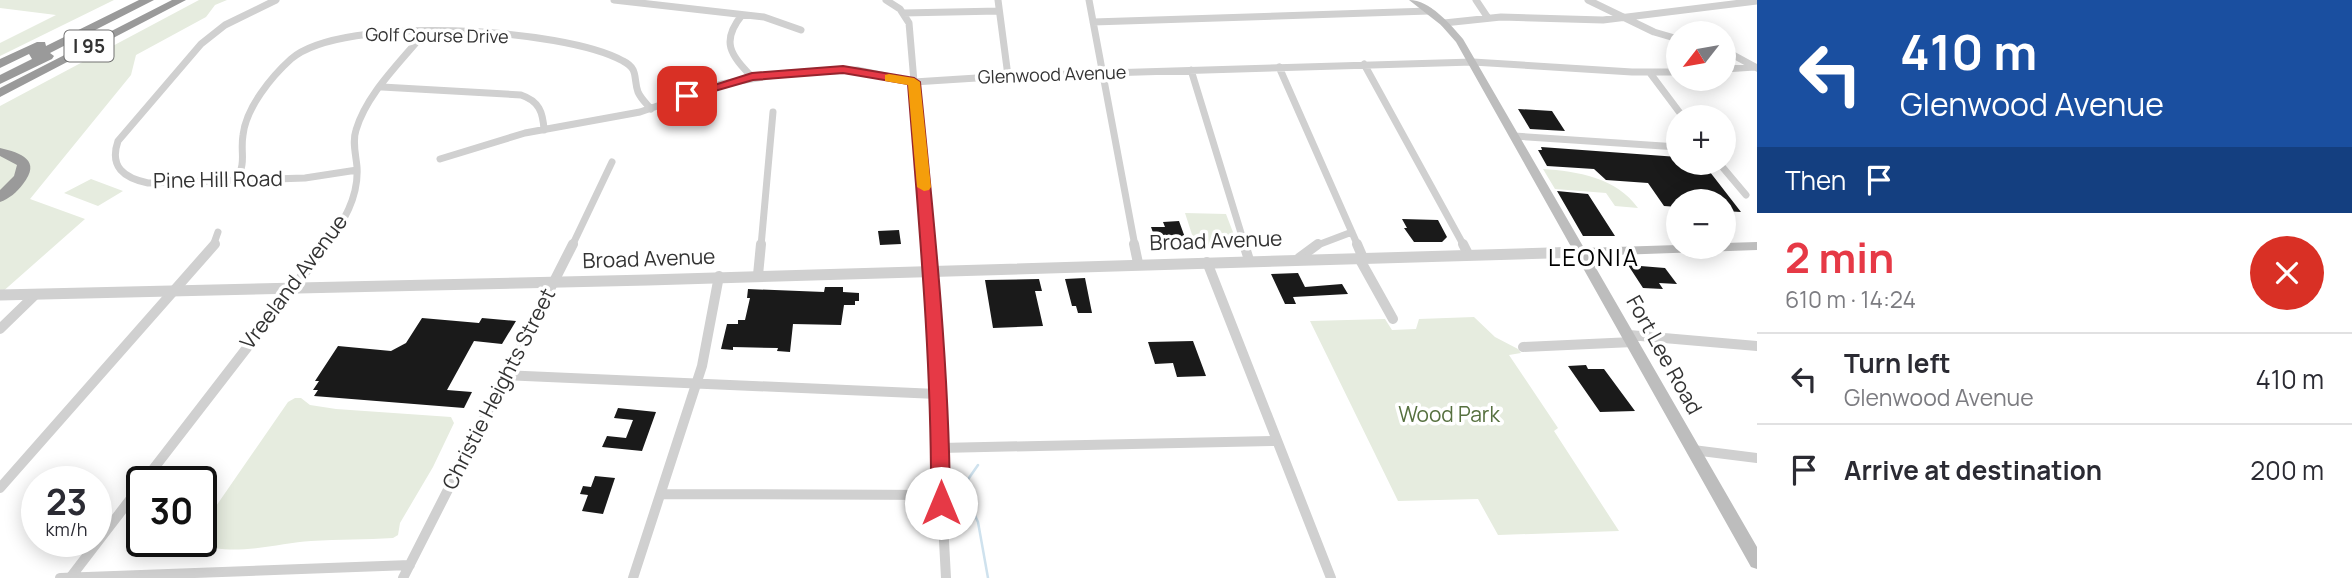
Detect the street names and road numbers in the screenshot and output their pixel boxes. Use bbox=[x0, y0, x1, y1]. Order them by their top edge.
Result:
street label: Golf Course Drive bbox=[365, 22, 509, 48]
road number: I 95 bbox=[64, 30, 114, 61]
street label: Glenwood Avenue bbox=[977, 59, 1127, 89]
street label: Pine Hill Road bbox=[153, 164, 283, 194]
street label: Vreeland Avenue bbox=[233, 208, 353, 355]
street label: Broad Avenue bbox=[1149, 224, 1283, 256]
street label: Broad Avenue bbox=[582, 242, 716, 274]
street label: Christie Heights Street bbox=[435, 283, 561, 494]
street label: Fort Lee Road bbox=[1621, 290, 1709, 419]

